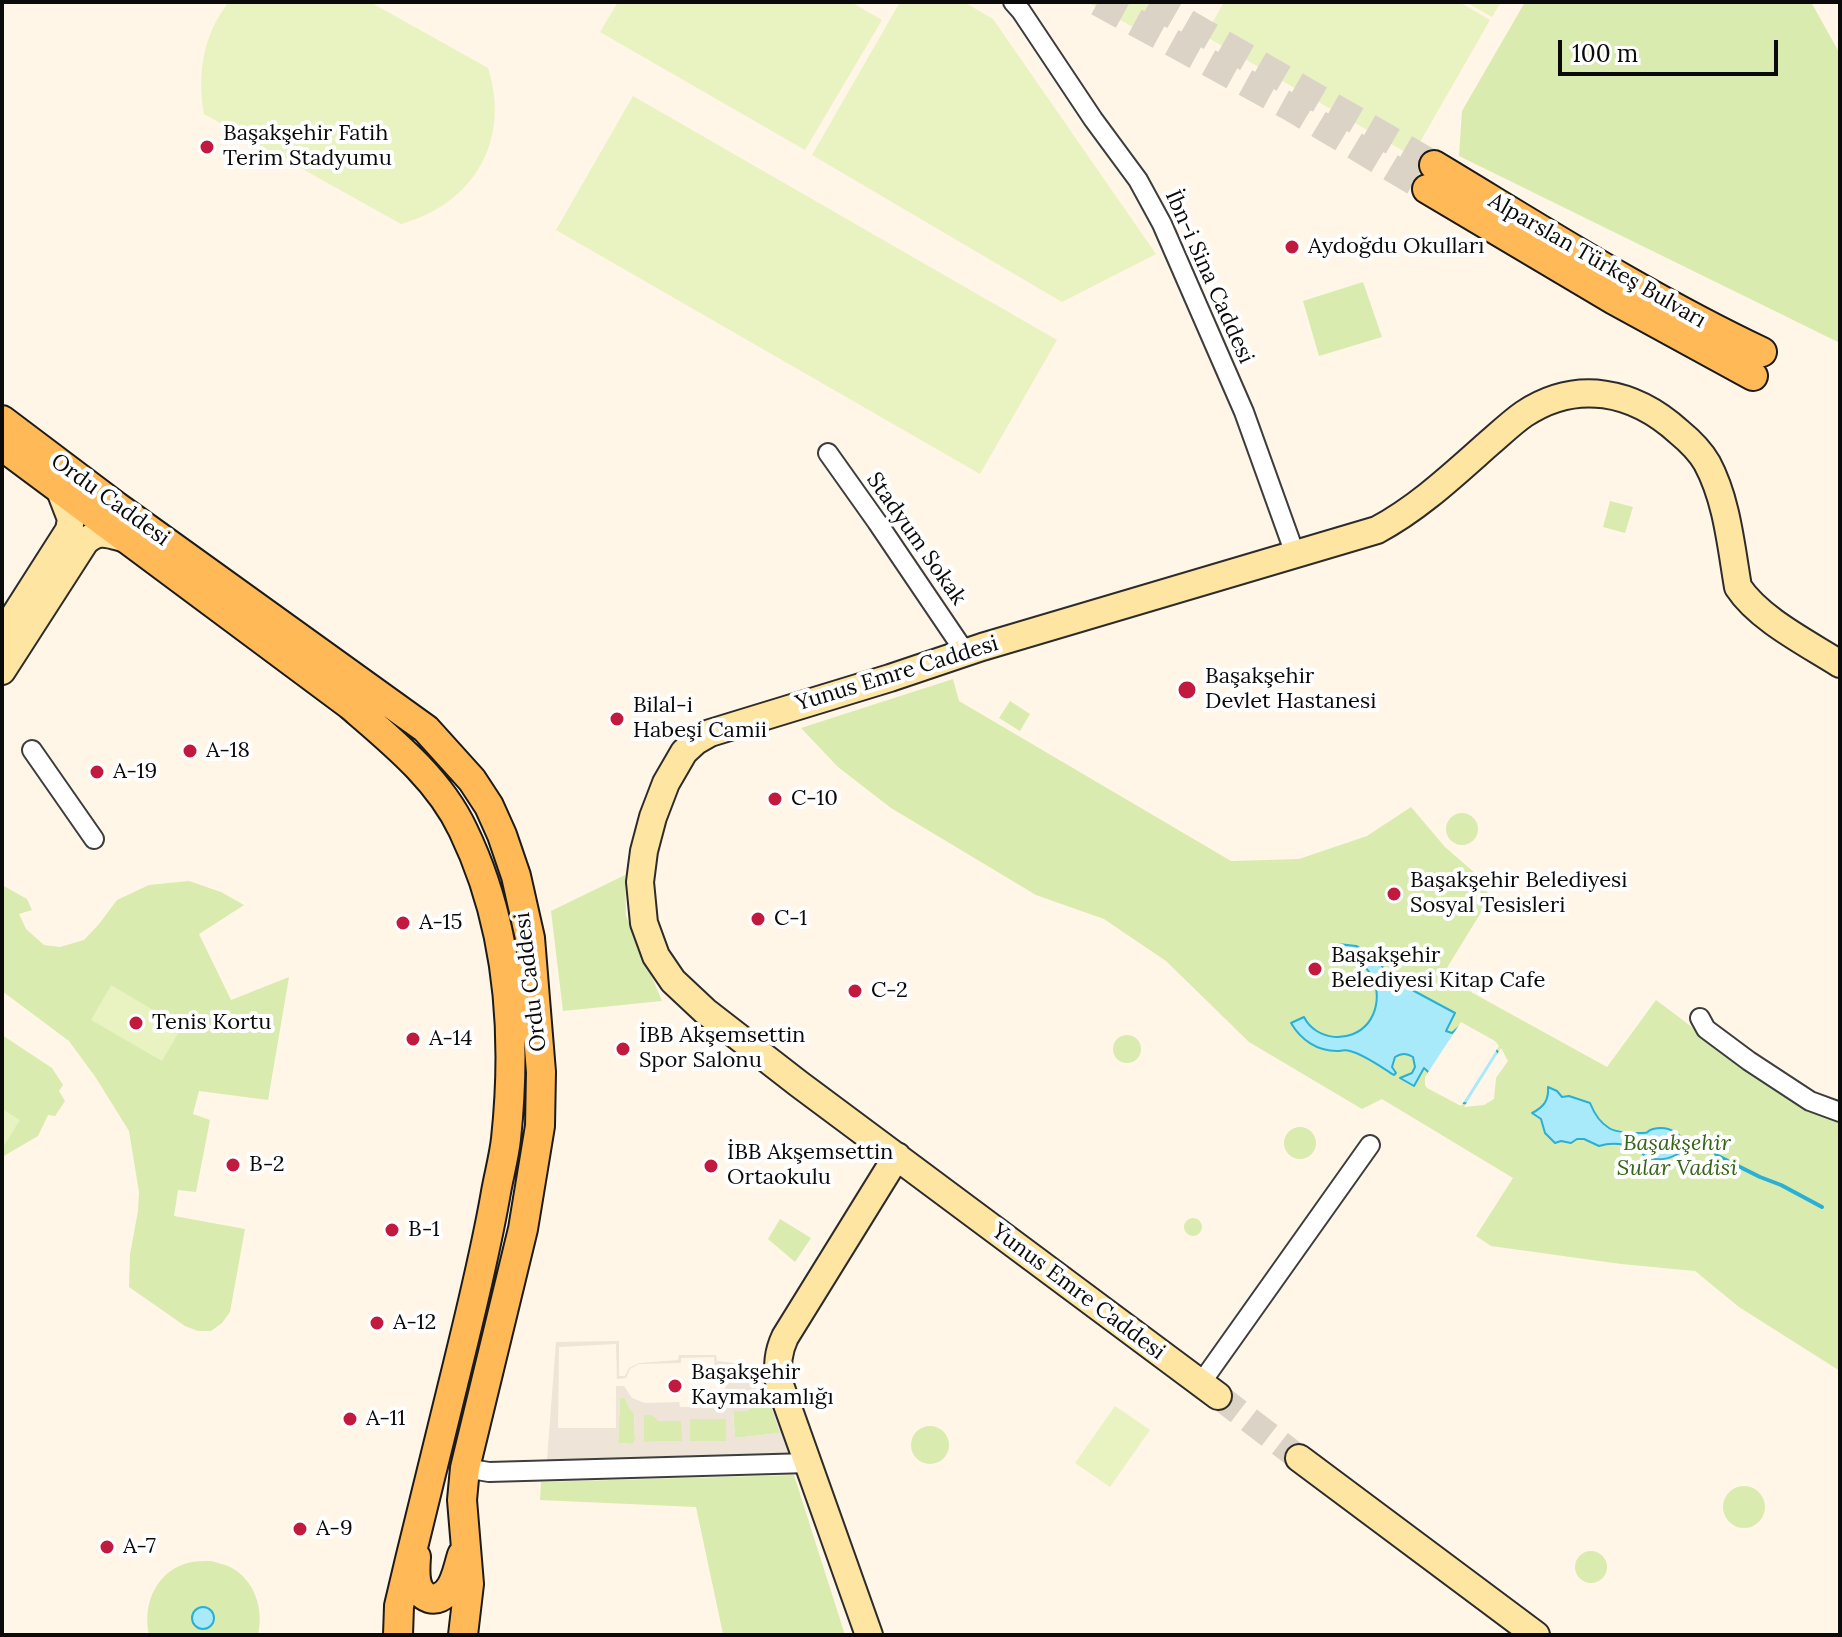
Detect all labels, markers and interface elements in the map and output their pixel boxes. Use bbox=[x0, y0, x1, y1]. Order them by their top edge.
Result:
scale bar bbox=[1562, 24, 1782, 74]
text: 100 m bbox=[1572, 38, 1638, 69]
place label: Başakşehir Fatih Terim Stadyumu bbox=[223, 121, 392, 172]
marker: Başakşehir Fatih Terim Stadyumu bbox=[198, 138, 216, 156]
street label: İbn-i Sina Caddesi bbox=[1159, 186, 1259, 368]
street label: Alparslan Türkeş Bulvarı bbox=[1484, 188, 1710, 334]
place label: Aydoğdu Okulları bbox=[1308, 234, 1484, 260]
marker: Aydoğdu Okulları bbox=[1283, 238, 1301, 256]
street label: Ordu Caddesi bbox=[46, 448, 174, 552]
street label: Stadyum Sokak bbox=[861, 468, 971, 610]
street label: Yunus Emre Caddesi bbox=[793, 631, 1001, 717]
place label: Başakşehir Devlet Hastanesi bbox=[1205, 664, 1376, 716]
marker: Başakşehir Devlet Hastanesi bbox=[1176, 679, 1198, 701]
place label: Bilal-i Habeşi Camii bbox=[633, 693, 767, 744]
marker: Bilal-i Habeşi Camii bbox=[608, 710, 626, 728]
place label: A-18 bbox=[206, 738, 250, 764]
marker: A-18 bbox=[181, 742, 199, 760]
place label: A-19 bbox=[113, 759, 157, 785]
marker: A-19 bbox=[88, 763, 106, 781]
place label: C-10 bbox=[791, 786, 838, 812]
marker: C-10 bbox=[766, 790, 784, 808]
place label: Başakşehir Belediyesi Sosyal Tesisleri bbox=[1410, 868, 1627, 920]
marker: Başakşehir Belediyesi Sosyal Tesisleri bbox=[1385, 885, 1403, 903]
place label: C-1 bbox=[774, 906, 807, 932]
place label: A-15 bbox=[419, 910, 463, 936]
marker: C-1 bbox=[749, 910, 767, 928]
street label: Ordu Caddesi bbox=[509, 911, 553, 1053]
marker: A-15 bbox=[394, 914, 412, 932]
place label: Başakşehir Belediyesi Kitap Cafe bbox=[1331, 943, 1545, 994]
marker: Başakşehir Belediyesi Kitap Cafe bbox=[1306, 960, 1324, 978]
place label: C-2 bbox=[871, 978, 908, 1004]
marker: C-2 bbox=[846, 982, 864, 1000]
place label: Tenis Kortu bbox=[152, 1010, 271, 1036]
marker: Tenis Kortu bbox=[127, 1014, 145, 1032]
place label: İBB Akşemsettin Spor Salonu bbox=[639, 1023, 805, 1074]
place label: A-14 bbox=[429, 1026, 472, 1052]
marker: A-14 bbox=[404, 1030, 422, 1048]
marker: İBB Akşemsettin Spor Salonu bbox=[614, 1040, 632, 1058]
park label: Başakşehir Sular Vadisi bbox=[1617, 1131, 1737, 1182]
place label: İBB Akşemsettin Ortaokulu bbox=[727, 1140, 893, 1192]
place label: B-2 bbox=[249, 1152, 285, 1178]
marker: B-2 bbox=[224, 1156, 242, 1174]
marker: İBB Akşemsettin Ortaokulu bbox=[702, 1157, 720, 1175]
place label: B-1 bbox=[408, 1217, 440, 1243]
street label: Yunus Emre Caddesi bbox=[986, 1218, 1170, 1366]
marker: B-1 bbox=[383, 1221, 401, 1239]
place label: A-12 bbox=[393, 1310, 436, 1336]
marker: A-12 bbox=[368, 1314, 386, 1332]
place label: Başakşehir Kaymakamlığı bbox=[691, 1360, 834, 1412]
marker: Başakşehir Kaymakamlığı bbox=[666, 1377, 684, 1395]
place label: A-11 bbox=[366, 1406, 406, 1432]
marker: A-11 bbox=[341, 1410, 359, 1428]
place label: A-9 bbox=[316, 1516, 353, 1542]
marker: A-9 bbox=[291, 1520, 309, 1538]
place label: A-7 bbox=[123, 1534, 156, 1560]
marker: A-7 bbox=[98, 1538, 116, 1556]

